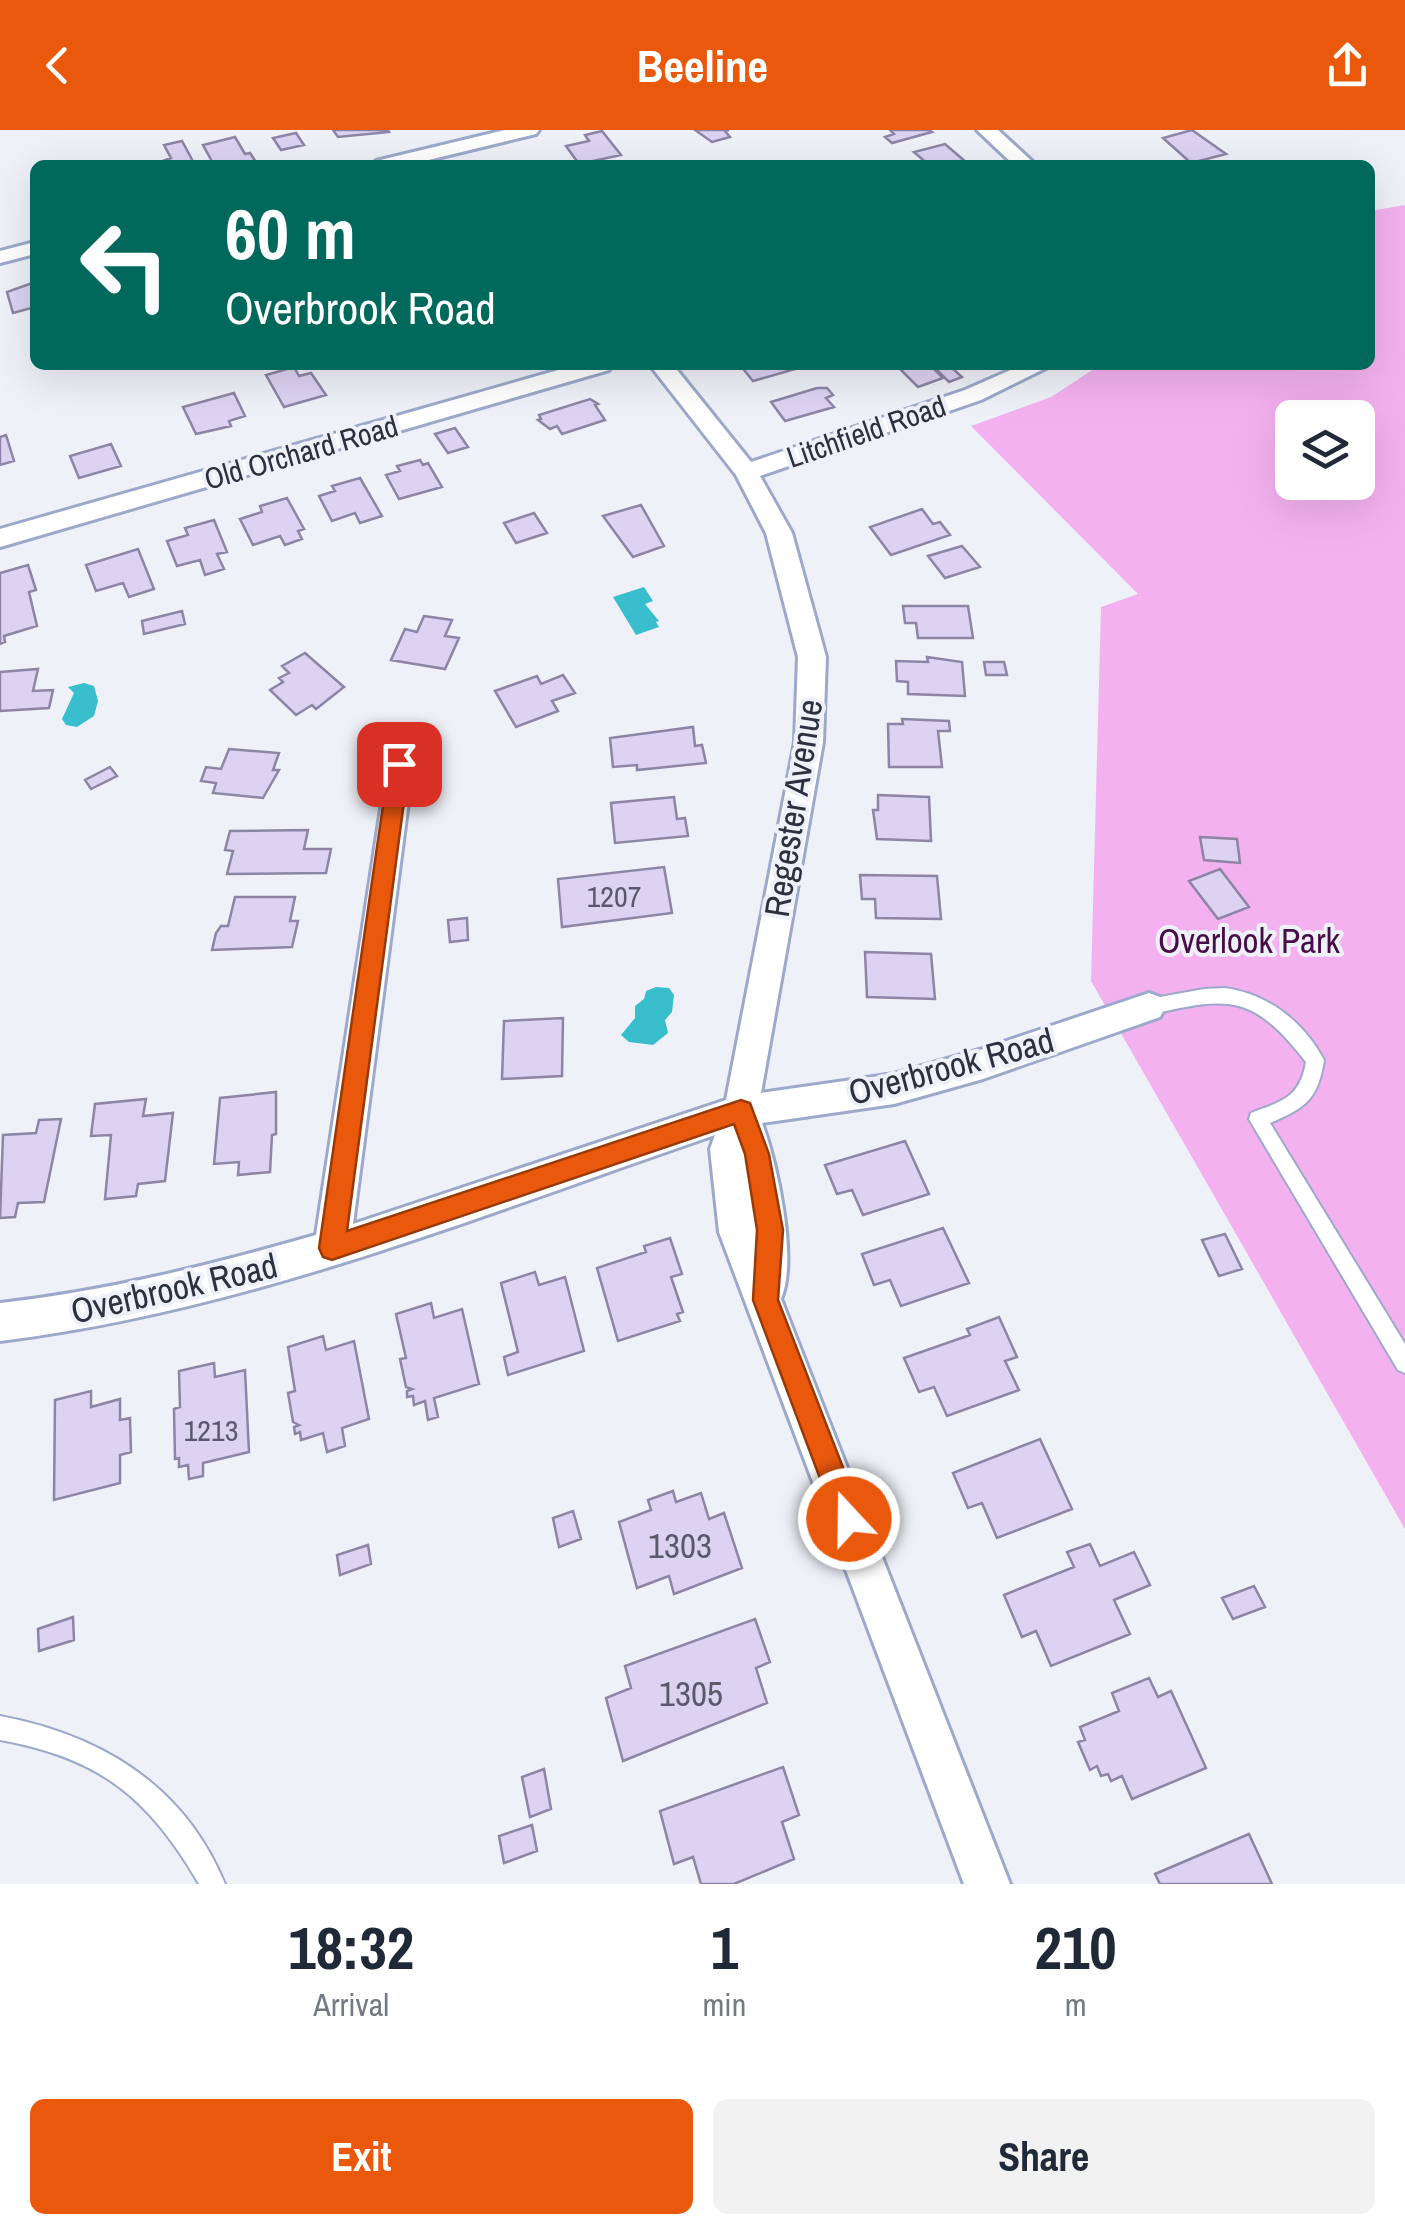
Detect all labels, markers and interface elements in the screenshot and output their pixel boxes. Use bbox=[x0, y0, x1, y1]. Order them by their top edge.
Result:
text: Beeline bbox=[637, 35, 768, 96]
icon: back bbox=[30, 38, 85, 93]
icon: share bbox=[1320, 38, 1375, 93]
text: 60 m bbox=[225, 187, 356, 281]
icon: left bbox=[60, 200, 190, 330]
text: Overbrook Road bbox=[225, 277, 496, 338]
street label: Litchfield Road bbox=[781, 385, 951, 477]
map controls bbox=[1275, 400, 1375, 500]
button: layers bbox=[1275, 400, 1375, 500]
street label: Old Orchard Road bbox=[200, 405, 402, 499]
street label: Regester Avenue bbox=[753, 696, 833, 920]
pin bbox=[357, 722, 442, 807]
icon: arrive bbox=[372, 737, 427, 792]
house number: 1207 bbox=[587, 876, 641, 916]
park label: Overlook Park bbox=[1158, 917, 1341, 964]
street label: Overbrook Road bbox=[843, 1016, 1059, 1116]
street label: Overbrook Road bbox=[66, 1241, 282, 1335]
house number: 1213 bbox=[184, 1410, 238, 1450]
position arrow bbox=[797, 1467, 901, 1571]
house number: 1303 bbox=[648, 1522, 712, 1569]
house number: 1305 bbox=[659, 1670, 723, 1717]
text: 18:32 bbox=[288, 1907, 414, 1988]
text: 1 bbox=[711, 1907, 738, 1988]
text: 210 bbox=[1035, 1907, 1117, 1988]
text: Arrival bbox=[313, 1983, 389, 2026]
text: min bbox=[702, 1983, 746, 2026]
text: m bbox=[1065, 1983, 1087, 2026]
button: Exit bbox=[30, 2099, 693, 2214]
button: Share bbox=[713, 2099, 1375, 2214]

